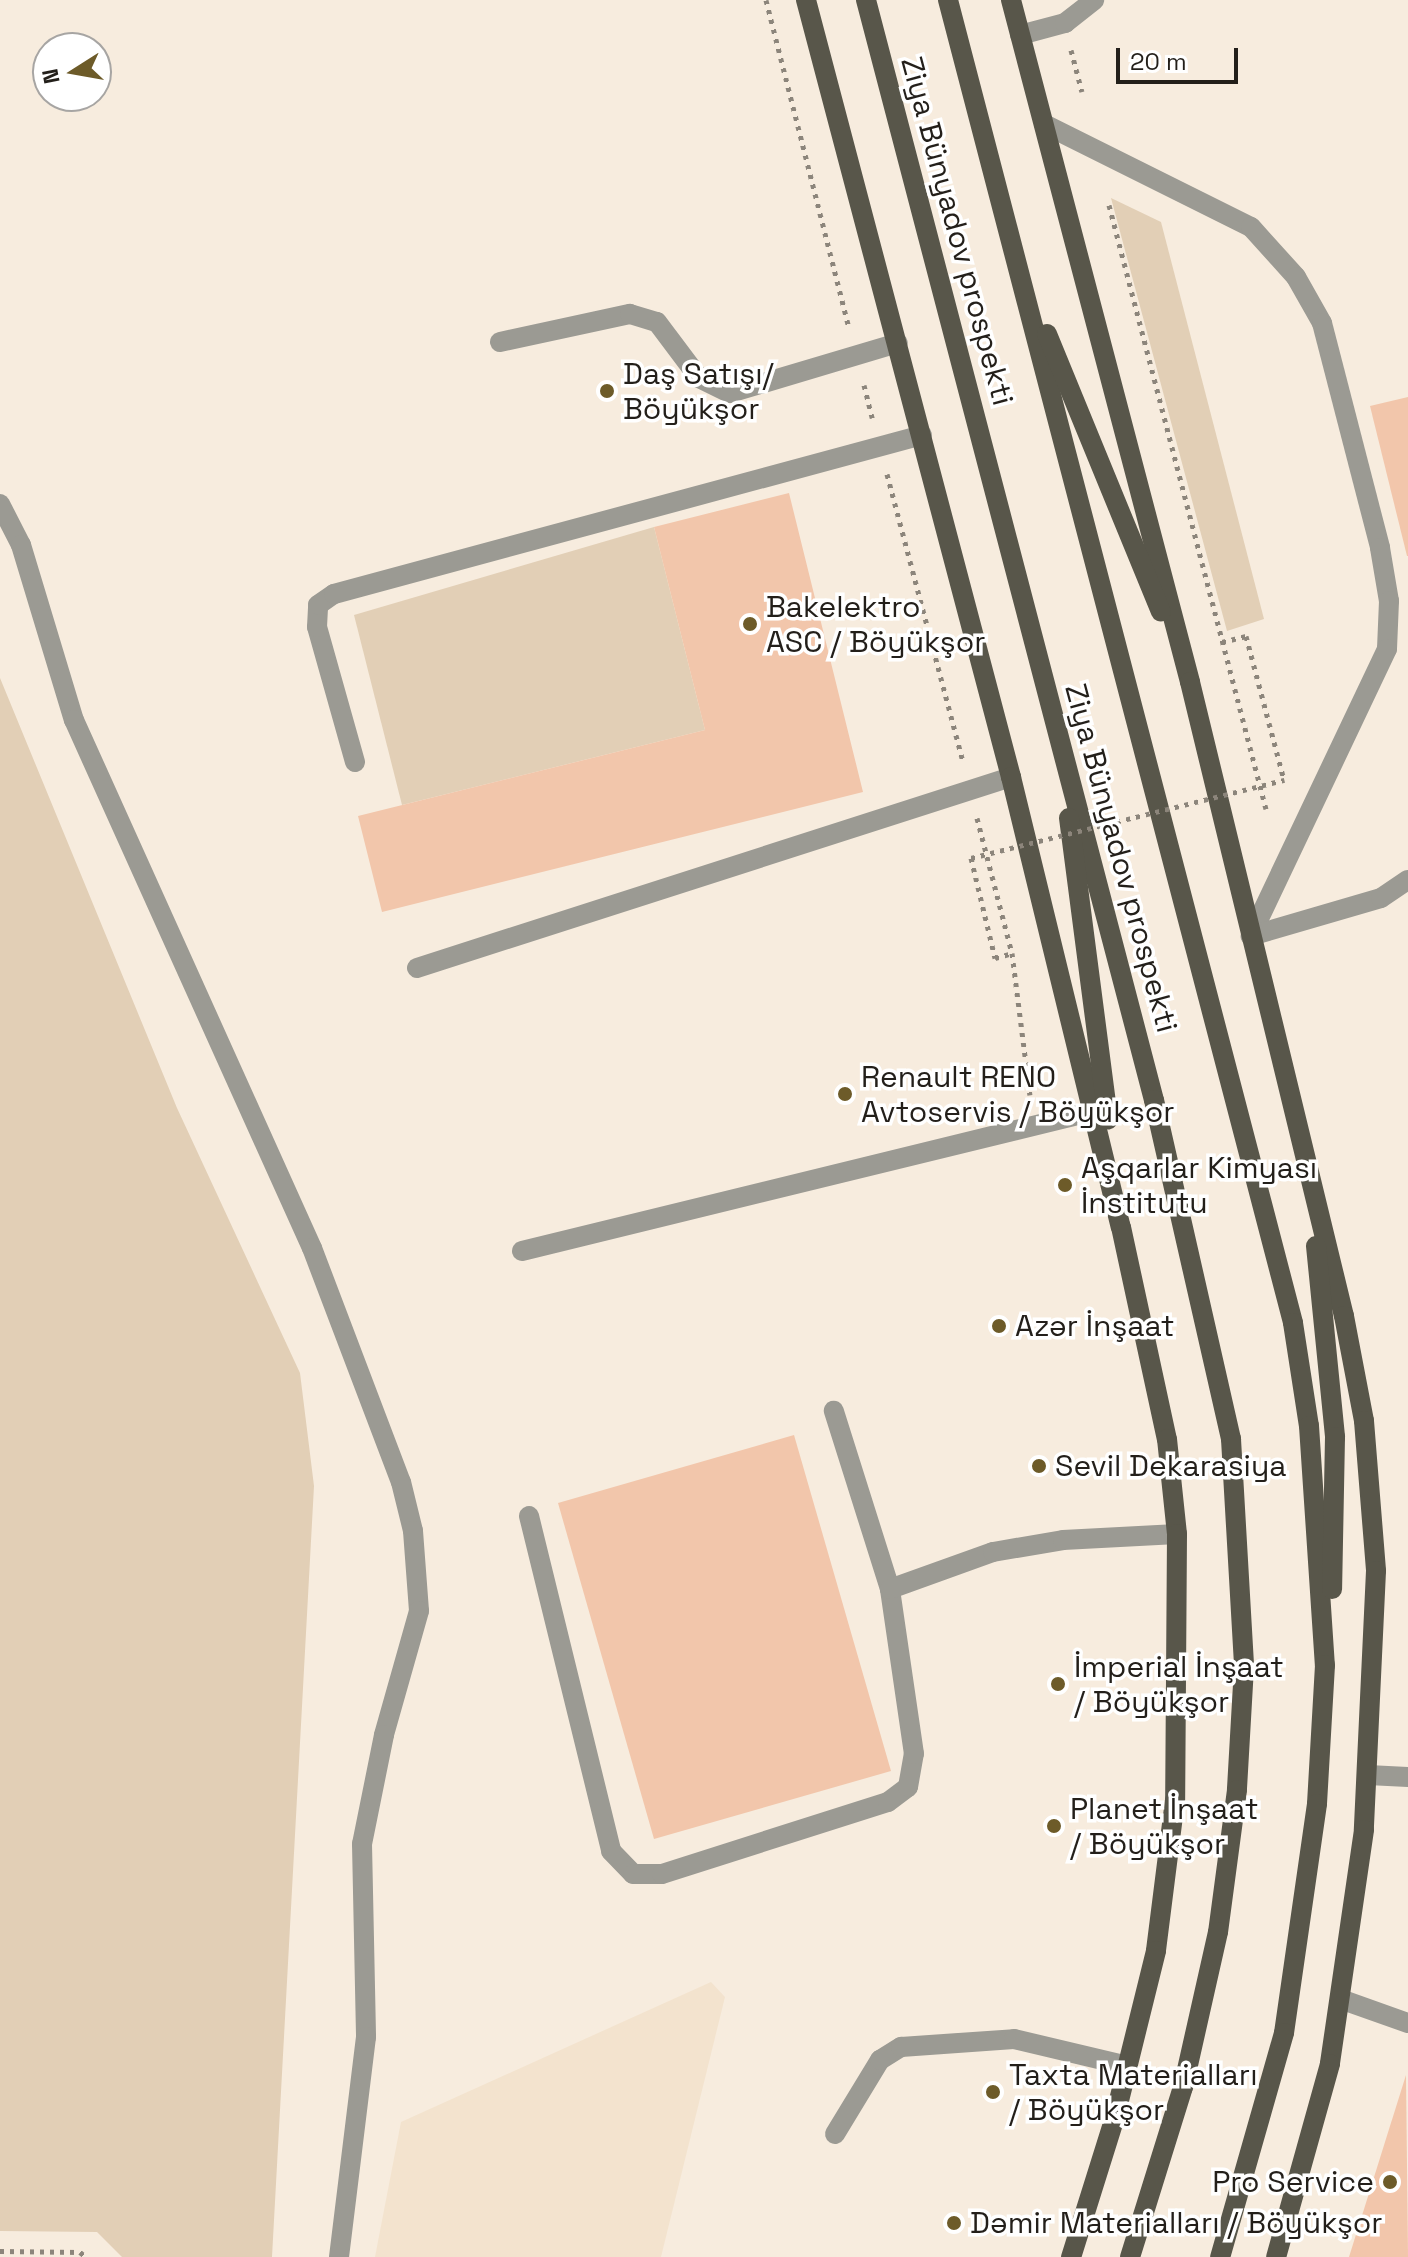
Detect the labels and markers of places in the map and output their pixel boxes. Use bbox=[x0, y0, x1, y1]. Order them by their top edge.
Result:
place label: Daş Satışı/ Böyükşor bbox=[623, 356, 774, 426]
marker: Daş Satışı/ Böyükşor bbox=[598, 382, 616, 400]
place label: Bakelektro ASC / Böyükşor bbox=[766, 589, 985, 660]
marker: Bakelektro ASC / Böyükşor bbox=[741, 615, 759, 633]
place label: Renault RENO Avtoservis / Böyükşor bbox=[861, 1059, 1175, 1130]
marker: Renault RENO Avtoservis / Böyükşor bbox=[836, 1085, 854, 1103]
place label: Aşqarlar Kimyası İnstitutu bbox=[1081, 1150, 1317, 1220]
marker: Aşqarlar Kimyası İnstitutu bbox=[1056, 1176, 1074, 1194]
place label: Azər İnşaat bbox=[1015, 1308, 1174, 1344]
marker: Azər İnşaat bbox=[990, 1317, 1008, 1335]
place label: Sevil Dekarasiya bbox=[1055, 1448, 1287, 1484]
marker: Sevil Dekarasiya bbox=[1030, 1457, 1048, 1475]
place label: İmperial İnşaat / Böyükşor bbox=[1074, 1649, 1284, 1720]
marker: İmperial İnşaat / Böyükşor bbox=[1049, 1675, 1067, 1693]
place label: Planet İnşaat / Böyükşor bbox=[1070, 1791, 1258, 1862]
marker: Planet İnşaat / Böyükşor bbox=[1045, 1817, 1063, 1835]
place label: Taxta Materialları / Böyükşor bbox=[1009, 2057, 1258, 2128]
marker: Taxta Materialları / Böyükşor bbox=[984, 2083, 1002, 2101]
place label: Pro Service bbox=[1212, 2164, 1374, 2200]
marker: Pro Service bbox=[1381, 2173, 1399, 2191]
place label: Dəmir Materialları / Böyükşor bbox=[970, 2205, 1383, 2241]
marker: Dəmir Materialları / Böyükşor bbox=[945, 2214, 963, 2232]

